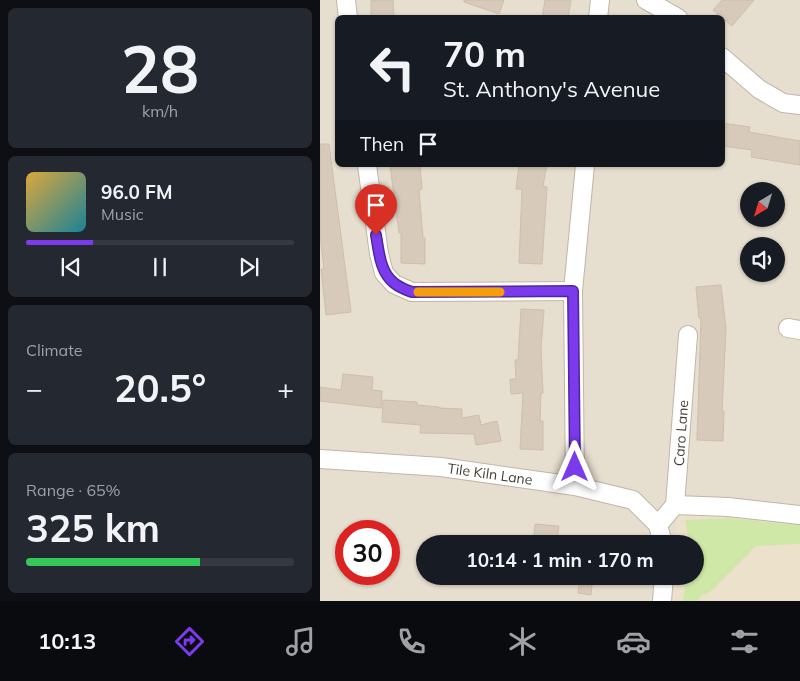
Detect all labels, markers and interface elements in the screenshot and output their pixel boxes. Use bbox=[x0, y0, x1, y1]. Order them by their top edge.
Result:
text: 28 bbox=[121, 28, 199, 109]
text: 70 m bbox=[443, 32, 526, 76]
icon: left bbox=[360, 35, 425, 100]
text: St. Anthony's Avenue bbox=[443, 75, 660, 103]
text: km/h bbox=[142, 101, 178, 121]
icon: arrive bbox=[414, 130, 442, 158]
text: Then bbox=[360, 132, 404, 156]
text: 96.0 FM bbox=[101, 180, 173, 204]
north arrow bbox=[740, 182, 785, 228]
map controls bbox=[740, 182, 785, 282]
pin bbox=[355, 184, 397, 235]
icon: arrive bbox=[362, 191, 390, 219]
text: Music bbox=[101, 204, 144, 224]
button: sound bbox=[740, 237, 785, 282]
icon: previous bbox=[57, 253, 85, 281]
icon: pause bbox=[146, 253, 174, 281]
icon: next bbox=[235, 253, 263, 281]
text: Climate bbox=[26, 340, 82, 360]
text: 20.5° bbox=[114, 364, 206, 412]
text: − bbox=[26, 371, 43, 406]
text: + bbox=[277, 371, 294, 406]
street label: Caro Lane bbox=[670, 399, 692, 467]
position arrow bbox=[548, 440, 600, 492]
street label: Tile Kiln Lane bbox=[446, 459, 534, 489]
text: Range · 65% bbox=[26, 480, 121, 500]
text: 325 km bbox=[26, 504, 160, 552]
speed limit sign: 30 bbox=[335, 520, 400, 585]
text: 10:14 · 1 min · 170 m bbox=[466, 548, 654, 572]
icon: directions bbox=[172, 624, 207, 659]
icon: music bbox=[283, 624, 318, 659]
icon: phone bbox=[394, 624, 429, 659]
icon: climate bbox=[505, 624, 540, 659]
icon: car bbox=[616, 624, 651, 659]
icon: filters bbox=[727, 624, 762, 659]
text: 10:13 bbox=[38, 627, 96, 655]

